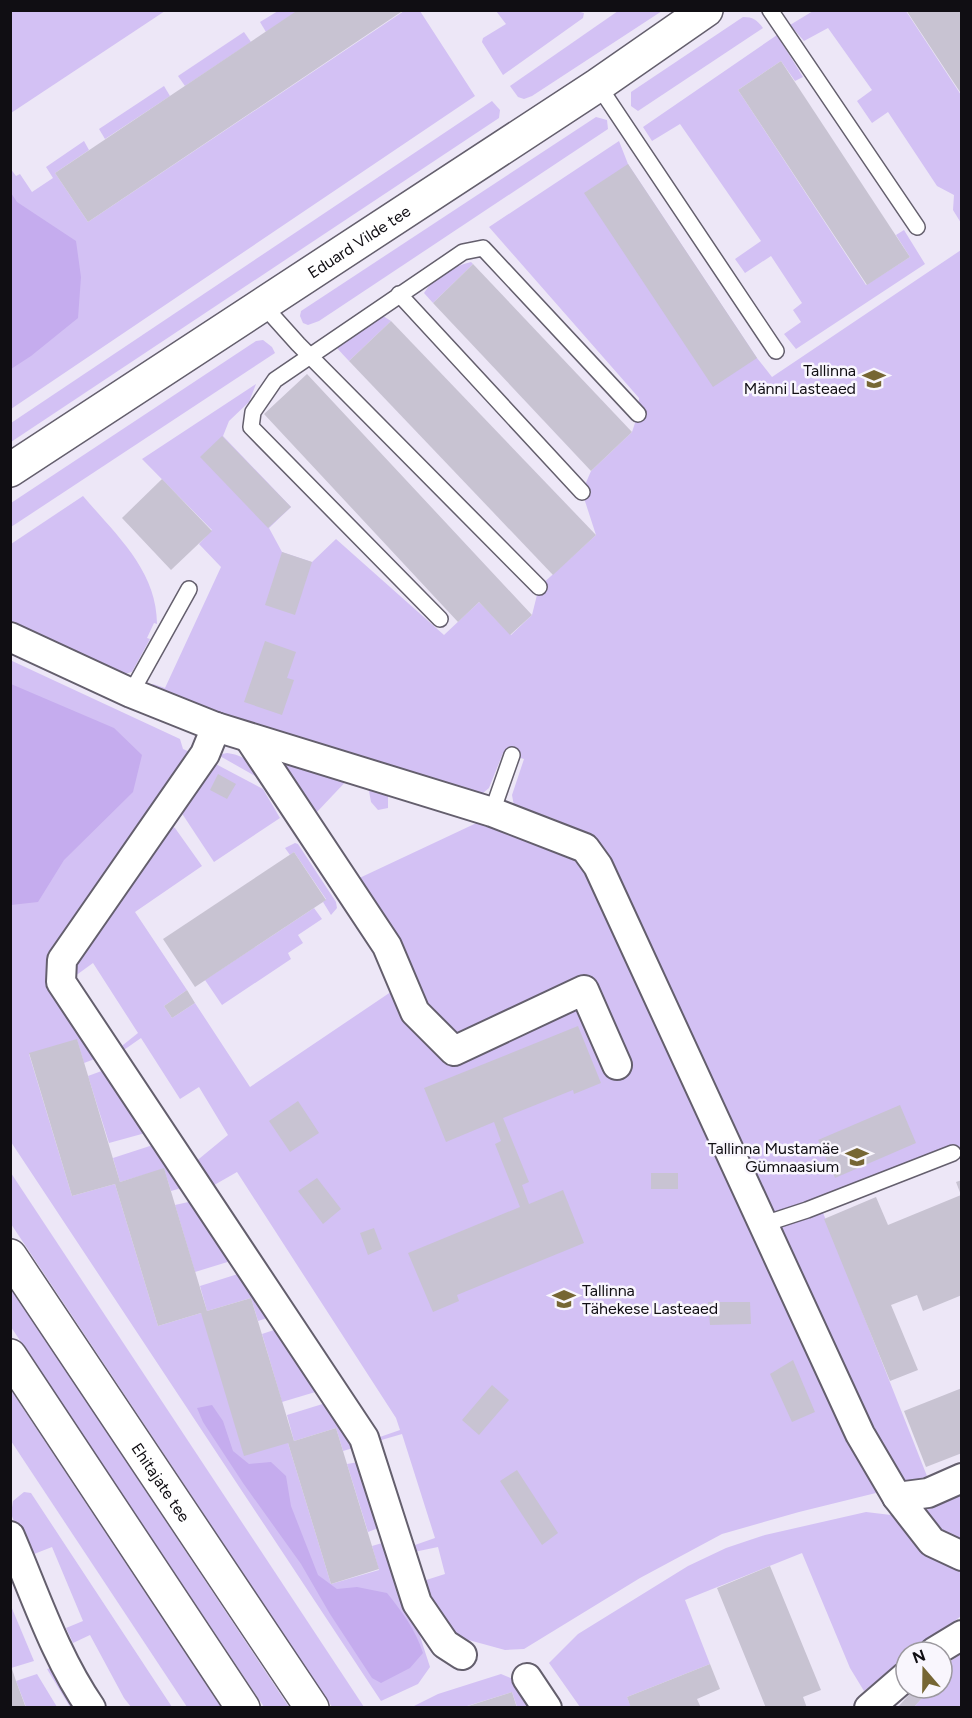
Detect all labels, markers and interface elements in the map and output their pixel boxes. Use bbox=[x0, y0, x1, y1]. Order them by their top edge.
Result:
street label: Eduard Vilde tee bbox=[304, 201, 414, 282]
place label: Tallinna Männi Lasteaed bbox=[744, 361, 856, 398]
school or university icon: Tallinna Männi Lasteaed bbox=[861, 366, 887, 392]
place label: Tallinna Mustamäe Gümnaasium bbox=[708, 1139, 839, 1176]
school or university icon: Tallinna Mustamäe Gümnaasium bbox=[844, 1144, 870, 1170]
place label: Tallinna Tähekese Lasteaed bbox=[582, 1281, 718, 1318]
school or university icon: Tallinna Tähekese Lasteaed bbox=[551, 1286, 577, 1312]
street label: Ehitajate tee bbox=[128, 1439, 194, 1526]
north arrow bbox=[894, 1640, 954, 1700]
text: N bbox=[910, 1645, 928, 1667]

